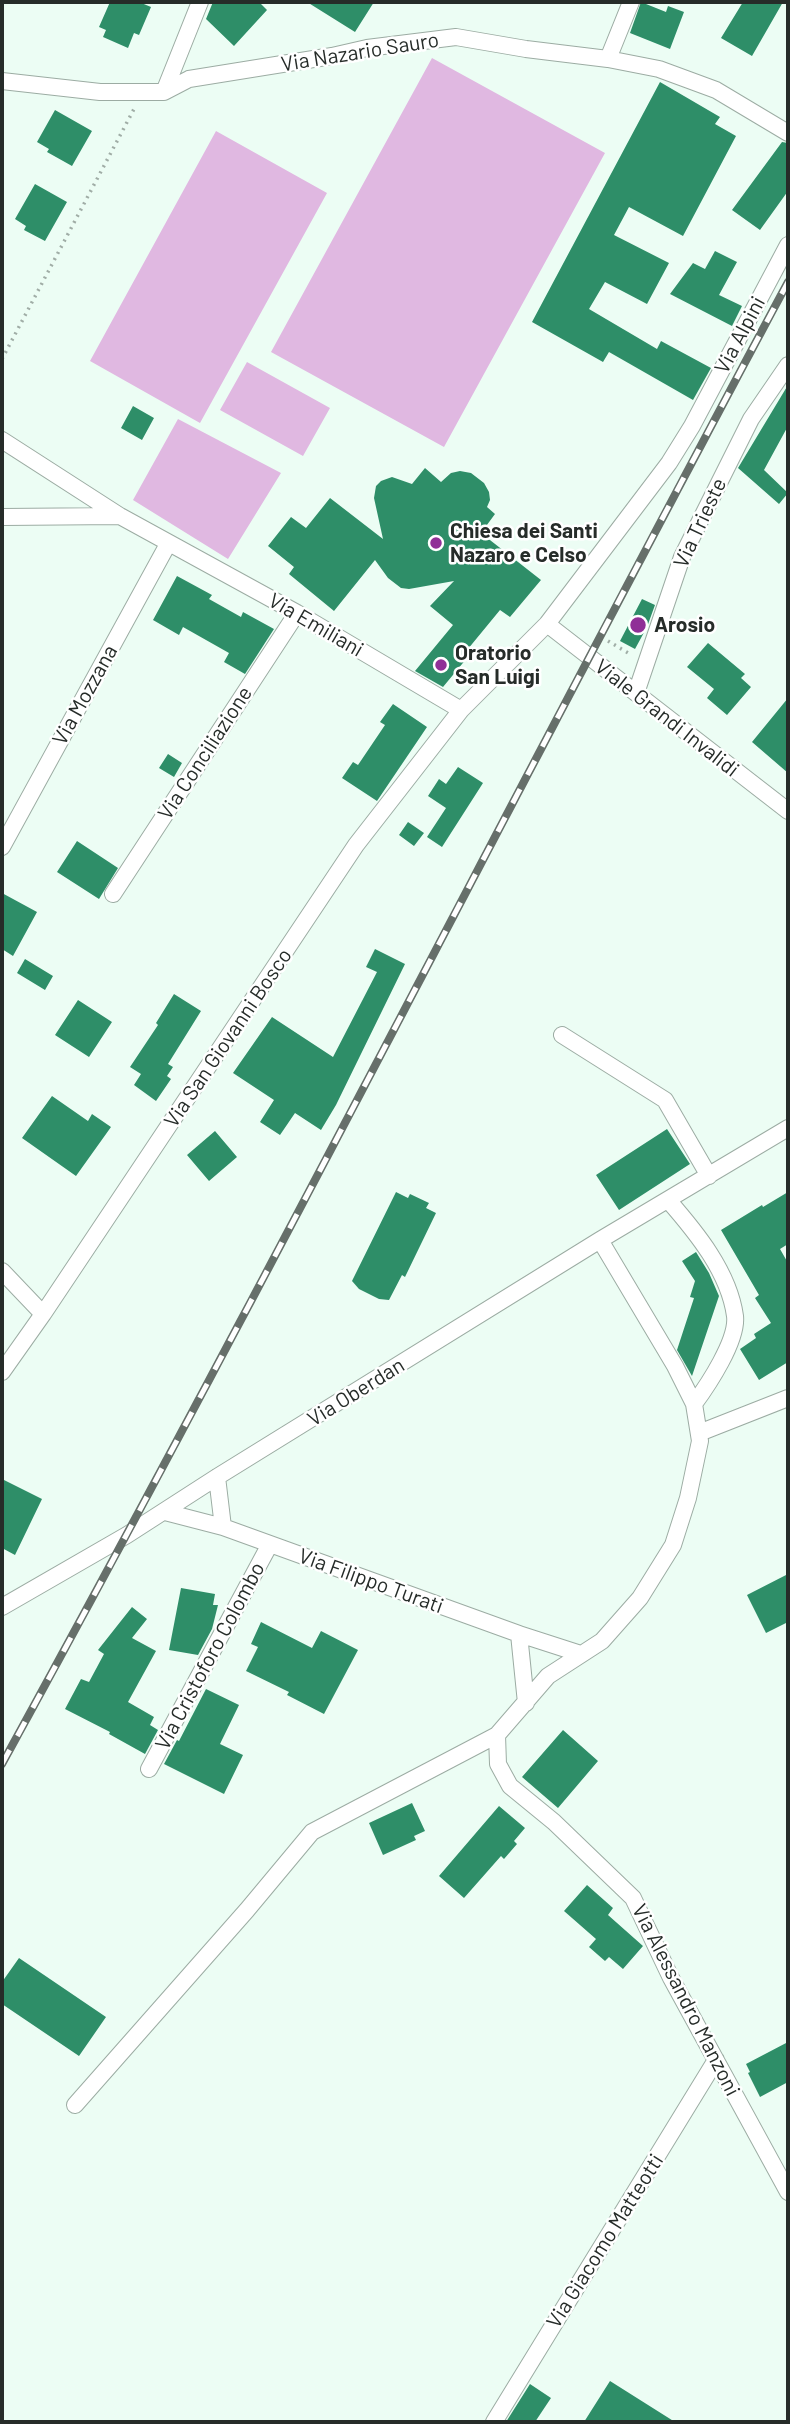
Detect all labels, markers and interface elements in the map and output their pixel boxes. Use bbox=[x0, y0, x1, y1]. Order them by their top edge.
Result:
street label: Via Nazario Sauro bbox=[279, 27, 441, 77]
street label: Via Alpini bbox=[709, 292, 771, 378]
street label: Via Trieste bbox=[668, 474, 732, 572]
place label: Chiesa dei Santi Nazaro e Celso bbox=[450, 518, 598, 568]
marker: Chiesa dei Santi Nazaro e Celso bbox=[428, 535, 444, 551]
street label: Via Emiliani bbox=[264, 588, 368, 662]
place label: Arosio bbox=[654, 612, 715, 638]
marker: Arosio bbox=[628, 615, 648, 635]
place label: Oratorio San Luigi bbox=[455, 640, 540, 690]
street label: Via Mozzana bbox=[47, 641, 123, 749]
street label: Viale Grandi Invalidi bbox=[590, 654, 744, 782]
marker: Oratorio San Luigi bbox=[433, 657, 449, 673]
street label: Via Conciliazione bbox=[153, 682, 257, 824]
street label: Via San Giovanni Bosco bbox=[159, 944, 297, 1132]
street label: Via Oberdan bbox=[303, 1352, 409, 1432]
street label: Via Filippo Turati bbox=[295, 1543, 447, 1619]
street label: Via Cristoforo Colombo bbox=[150, 1558, 270, 1754]
street label: Via Alessandro Manzoni bbox=[627, 1900, 745, 2100]
street label: Via Giacomo Matteotti bbox=[541, 2149, 669, 2333]

